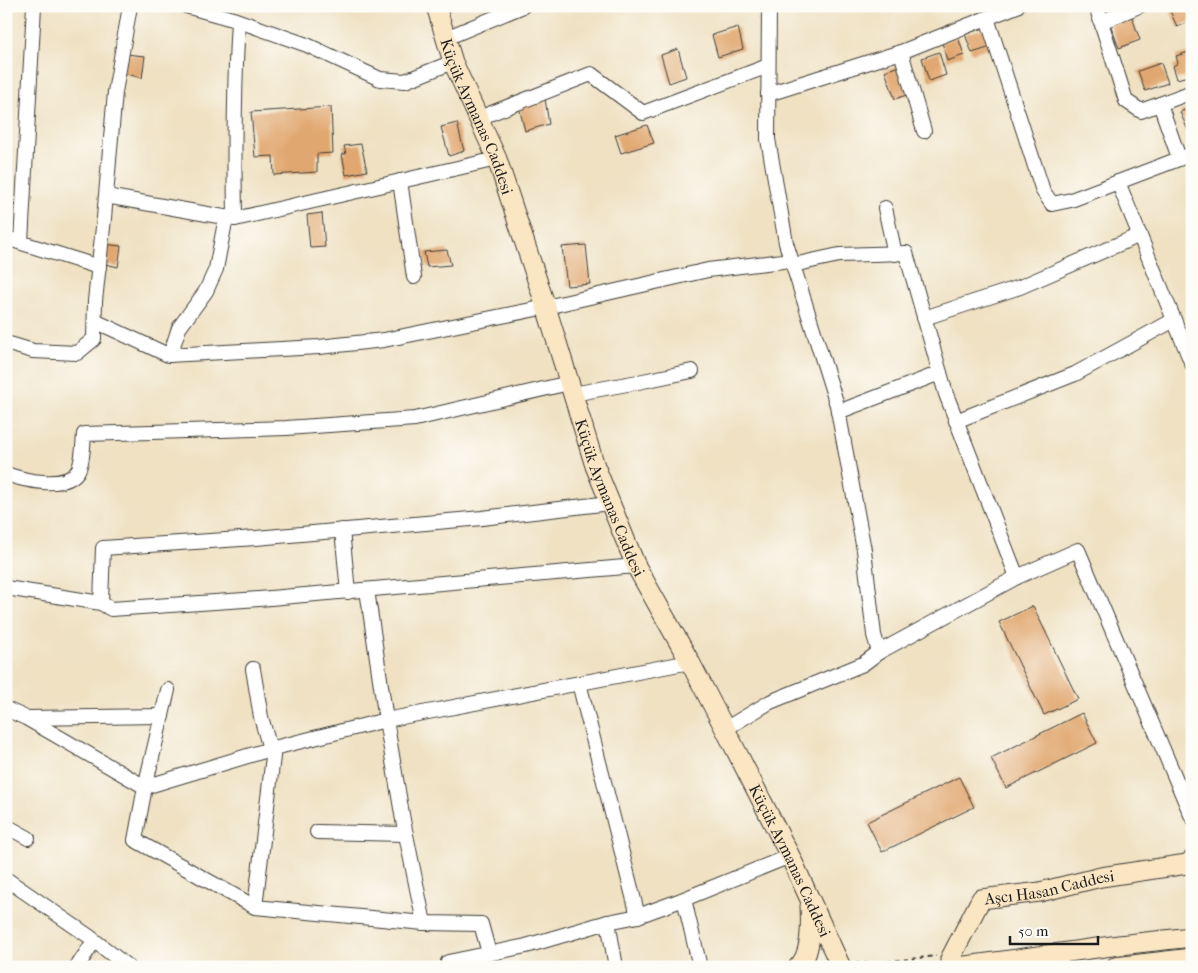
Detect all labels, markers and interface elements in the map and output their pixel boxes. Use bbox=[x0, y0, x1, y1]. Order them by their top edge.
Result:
street label: Küçük Aymanas Caddesi bbox=[437, 36, 518, 197]
street label: Küçük Aymanas Caddesi bbox=[572, 416, 649, 580]
street label: Küçük Aymanas Caddesi bbox=[745, 781, 835, 940]
street label: Aşcı Hasan Caddesi bbox=[982, 866, 1116, 908]
scale bar bbox=[1010, 913, 1098, 945]
text: 50 m bbox=[1018, 922, 1049, 940]

